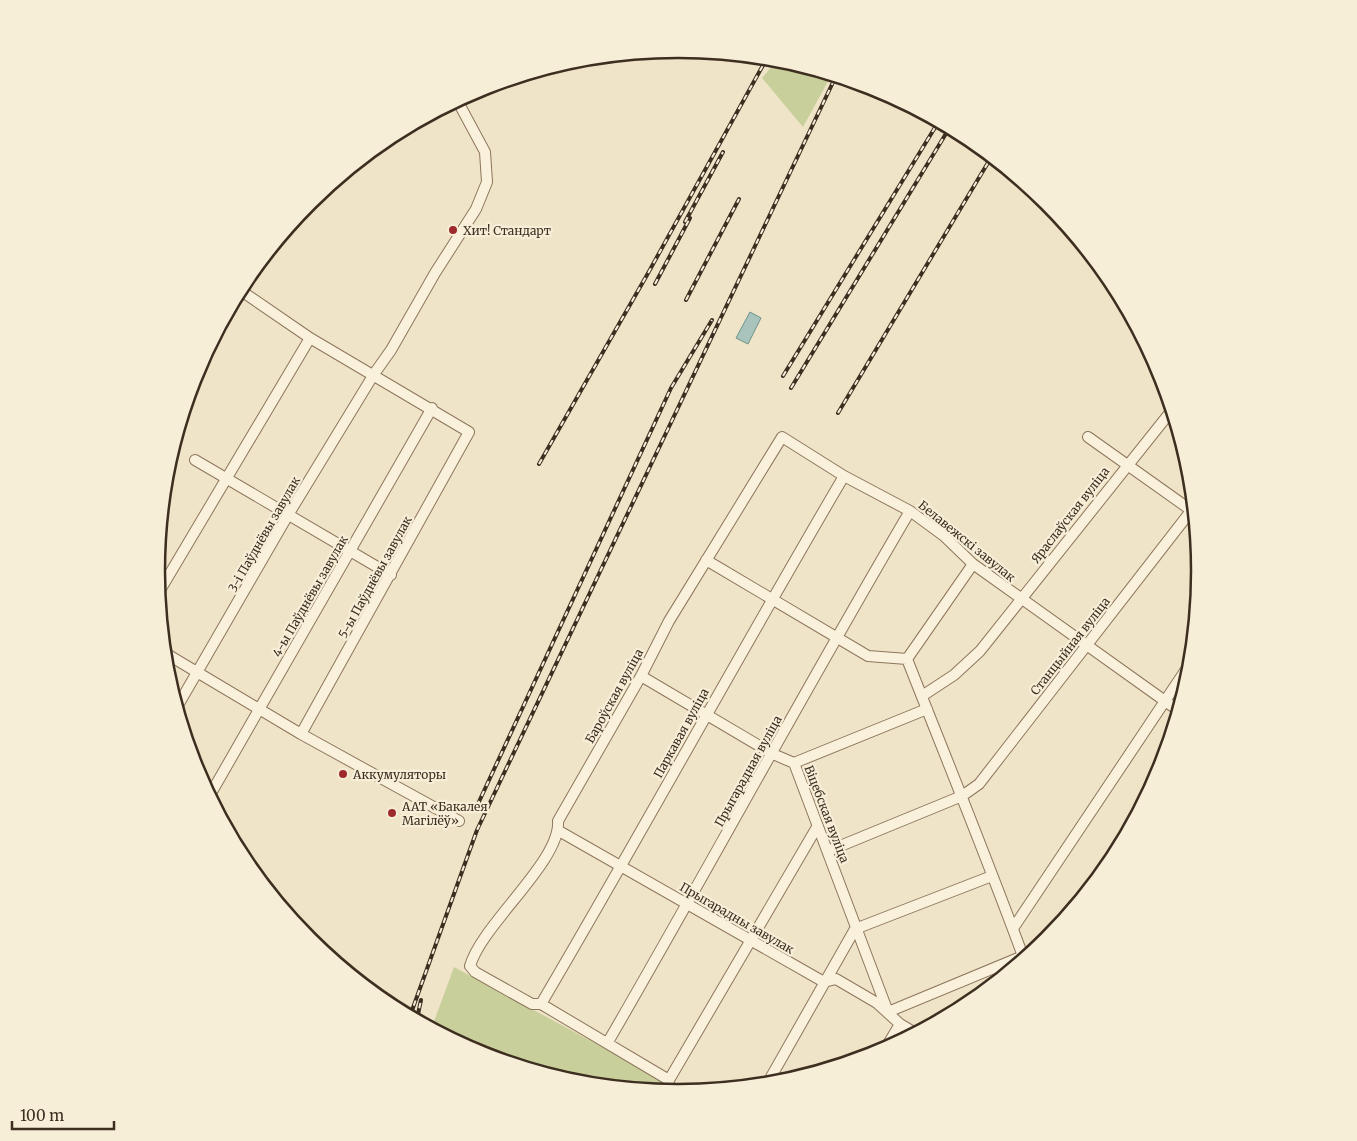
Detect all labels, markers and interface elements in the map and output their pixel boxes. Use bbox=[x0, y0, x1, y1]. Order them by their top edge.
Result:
place label: Хит! Стандарт bbox=[463, 223, 551, 238]
marker: Хит! Стандарт bbox=[447, 224, 459, 236]
street label: Яраслаўская вуліца bbox=[1028, 463, 1113, 566]
street label: 3-і Паўднёвы завулак bbox=[225, 473, 303, 594]
street label: Белавежскі завулак bbox=[915, 497, 1019, 585]
street label: 5-ы Паўднёвы завулак bbox=[335, 513, 415, 641]
street label: 4-ы Паўднёвы завулак bbox=[269, 532, 351, 659]
street label: Станцыйная вуліца bbox=[1027, 594, 1113, 698]
street label: Бароўская вуліца bbox=[582, 646, 646, 746]
street label: Паркавая вуліца bbox=[650, 685, 712, 780]
street label: Прыгарадная вуліца bbox=[711, 712, 785, 829]
street label: Віцебская вуліца bbox=[802, 763, 853, 865]
place label: Аккумуляторы bbox=[352, 767, 446, 782]
marker: Аккумуляторы bbox=[337, 768, 349, 780]
place label: ААТ «Бакалея Магілёў» bbox=[401, 799, 488, 828]
marker: ААТ «Бакалея Магілёў» bbox=[386, 807, 398, 819]
street label: Прыгарадны завулак bbox=[677, 879, 797, 957]
scale bar bbox=[12, 1098, 115, 1130]
text: 100 m bbox=[20, 1106, 64, 1125]

